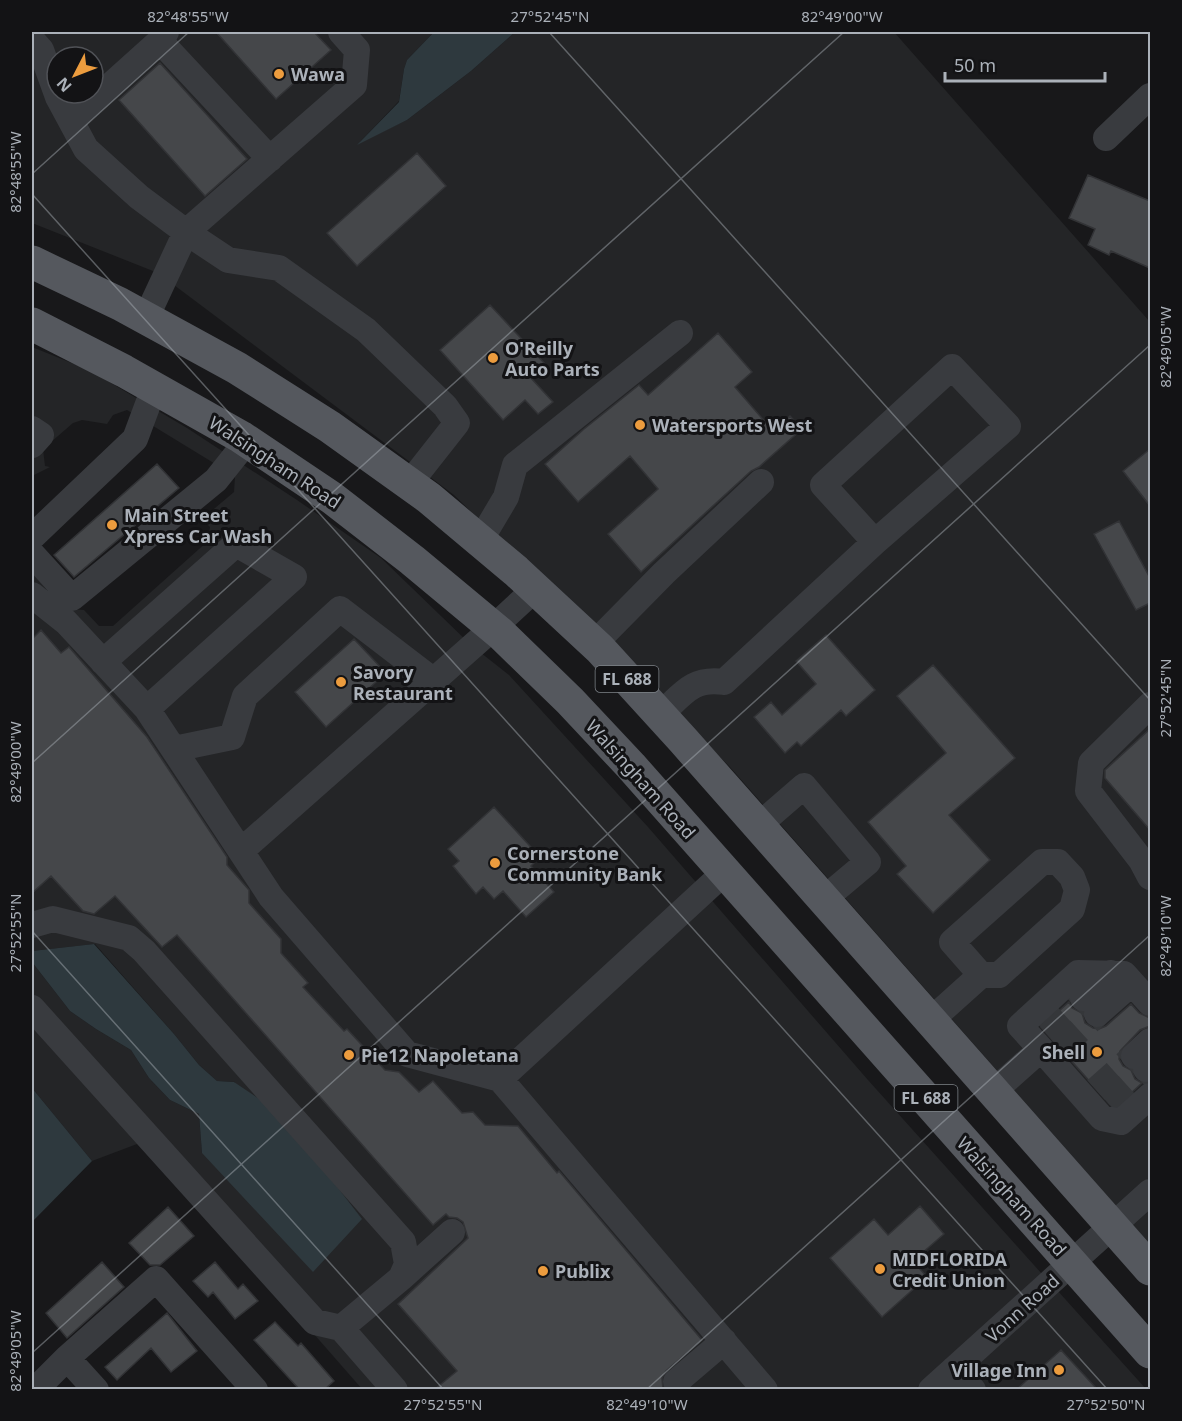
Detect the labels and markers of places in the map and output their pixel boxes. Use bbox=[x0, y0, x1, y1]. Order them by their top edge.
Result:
place label: Wawa bbox=[291, 62, 345, 86]
marker: Wawa bbox=[272, 67, 286, 81]
place label: O'Reilly Auto Parts bbox=[505, 336, 600, 381]
marker: O'Reilly Auto Parts bbox=[486, 351, 500, 365]
place label: Watersports West bbox=[652, 413, 812, 437]
marker: Watersports West bbox=[633, 418, 647, 432]
place label: Main Street Xpress Car Wash bbox=[124, 503, 272, 548]
marker: Main Street Xpress Car Wash bbox=[105, 518, 119, 532]
place label: Savory Restaurant bbox=[353, 660, 453, 705]
marker: Savory Restaurant bbox=[334, 675, 348, 689]
place label: Cornerstone Community Bank bbox=[507, 841, 663, 886]
marker: Cornerstone Community Bank bbox=[488, 856, 502, 870]
place label: Shell bbox=[1042, 1040, 1085, 1064]
place label: Pie12 Napoletana bbox=[361, 1043, 519, 1067]
marker: Shell bbox=[1090, 1045, 1104, 1059]
marker: Pie12 Napoletana bbox=[342, 1048, 356, 1062]
place label: MIDFLORIDA Credit Union bbox=[892, 1247, 1008, 1292]
place label: Publix bbox=[555, 1259, 611, 1283]
marker: MIDFLORIDA Credit Union bbox=[873, 1262, 887, 1276]
marker: Publix bbox=[536, 1264, 550, 1278]
place label: Village Inn bbox=[951, 1358, 1047, 1382]
marker: Village Inn bbox=[1052, 1363, 1066, 1377]

